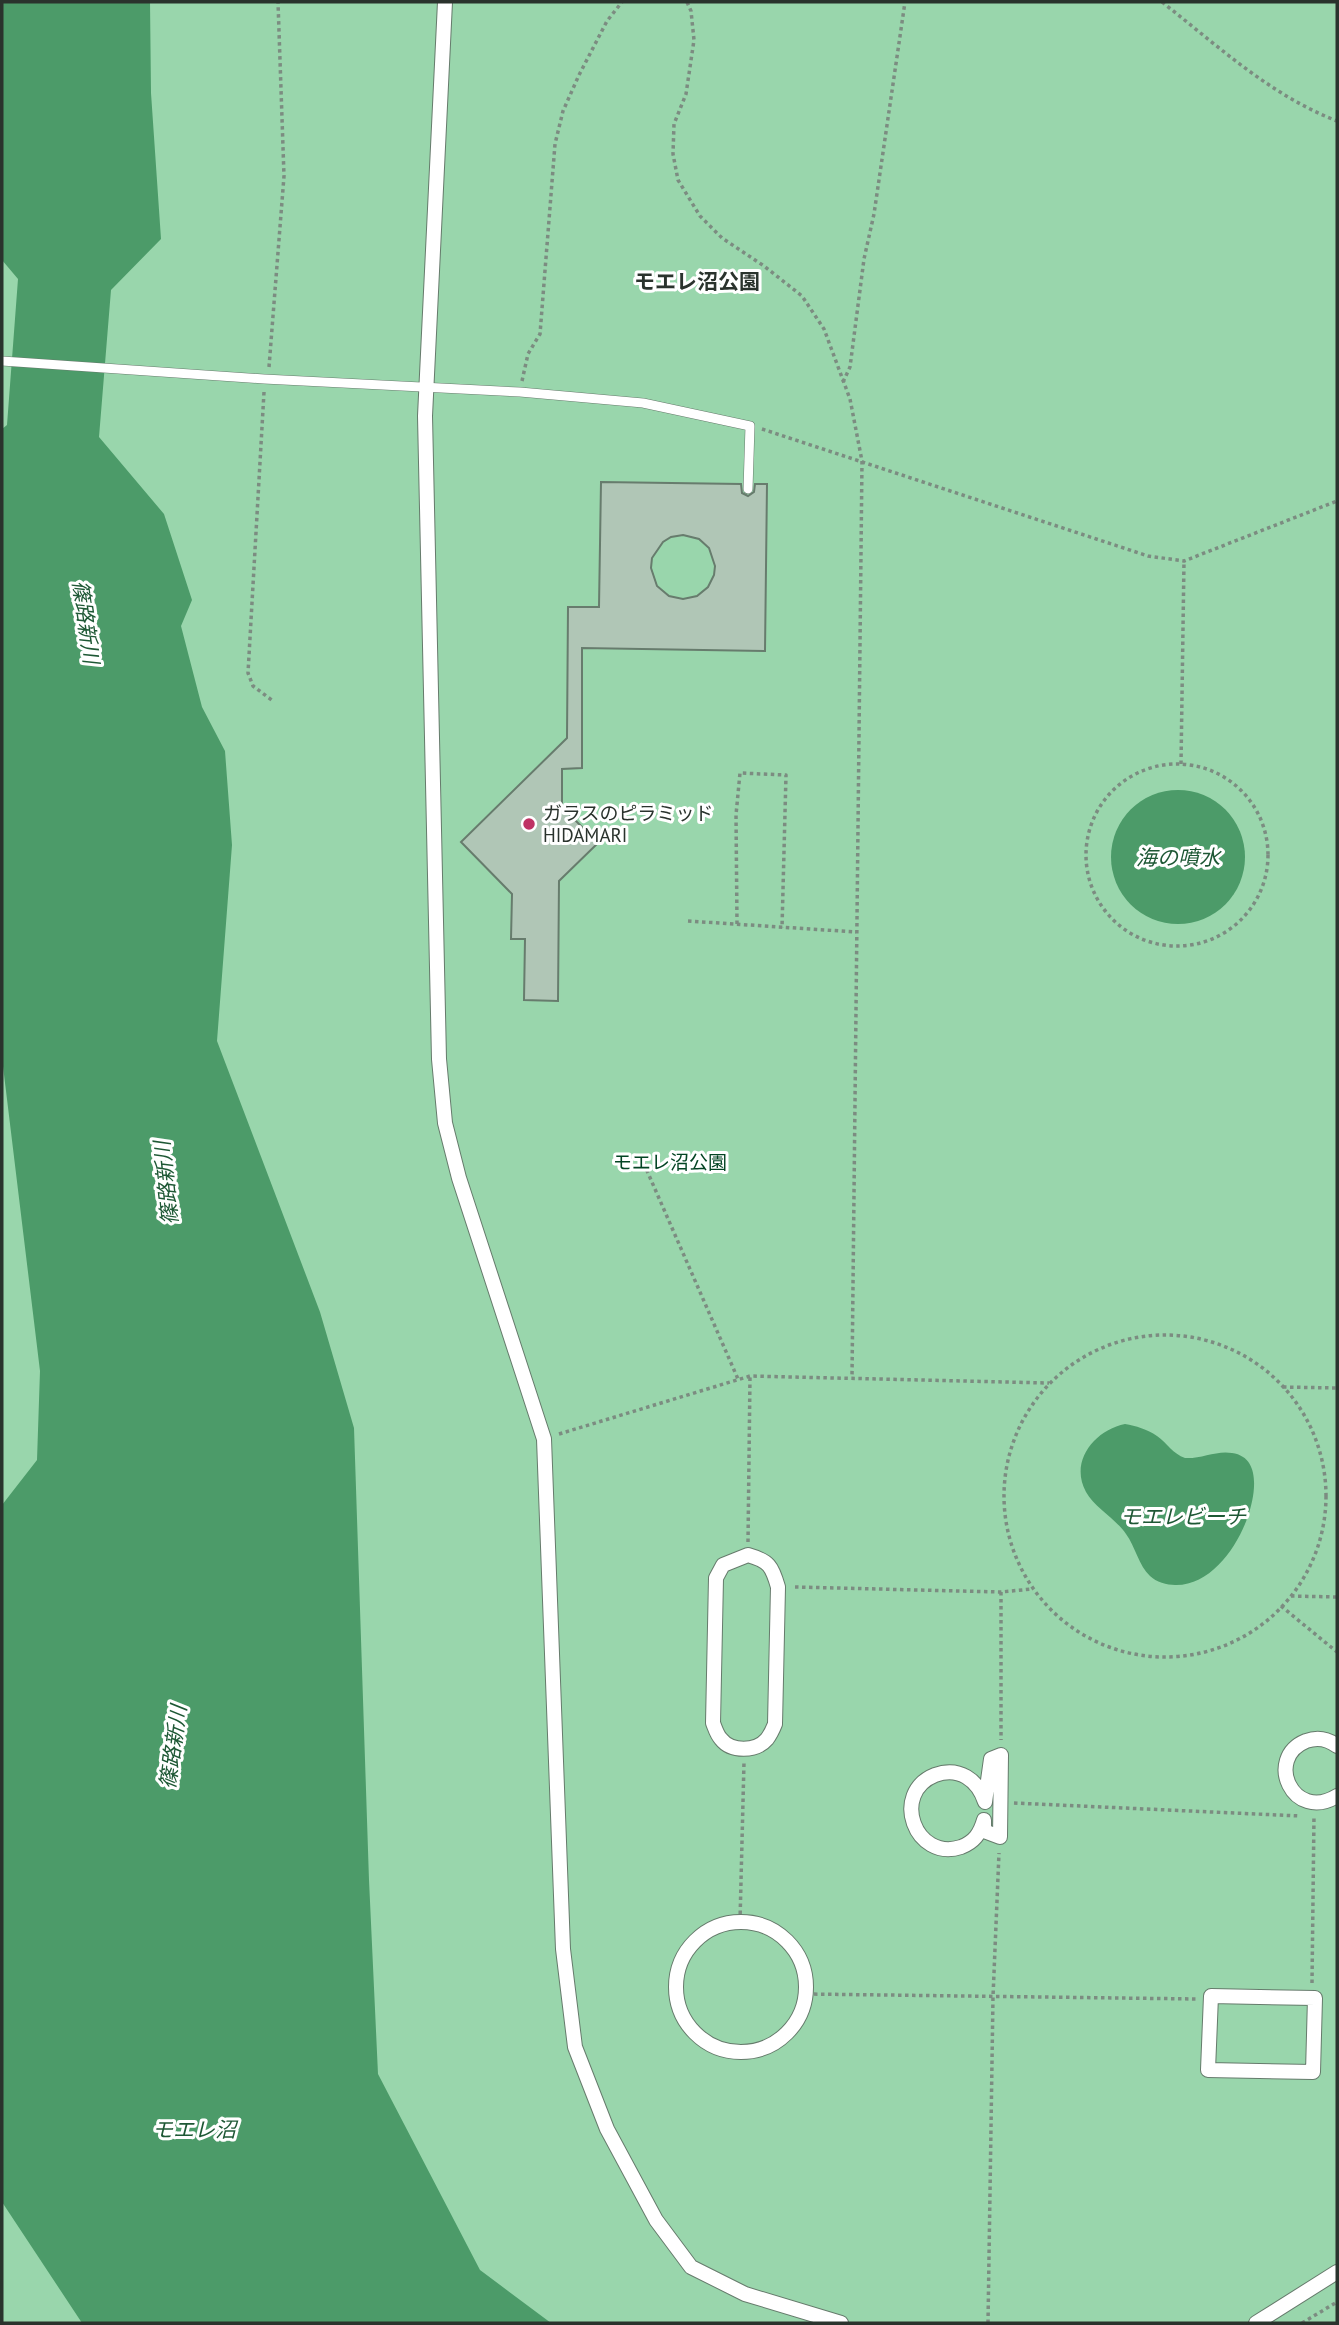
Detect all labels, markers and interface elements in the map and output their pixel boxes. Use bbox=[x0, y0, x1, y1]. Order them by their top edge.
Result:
district label: モエレ沼公園 bbox=[634, 268, 760, 295]
water label: 篠路新川 bbox=[67, 579, 105, 667]
place label: ガラスのピラミッド HIDAMARI bbox=[543, 801, 714, 847]
marker: ガラスのピラミッド HIDAMARI bbox=[521, 816, 537, 832]
water label: 海の噴水 bbox=[1136, 844, 1222, 871]
water label: 篠路新川 bbox=[148, 1138, 184, 1226]
park label: モエレ沼公園 bbox=[613, 1150, 727, 1174]
water label: モエレビーチ bbox=[1120, 1503, 1247, 1530]
water label: 篠路新川 bbox=[154, 1702, 192, 1790]
water label: モエレ沼 bbox=[152, 2116, 239, 2143]

